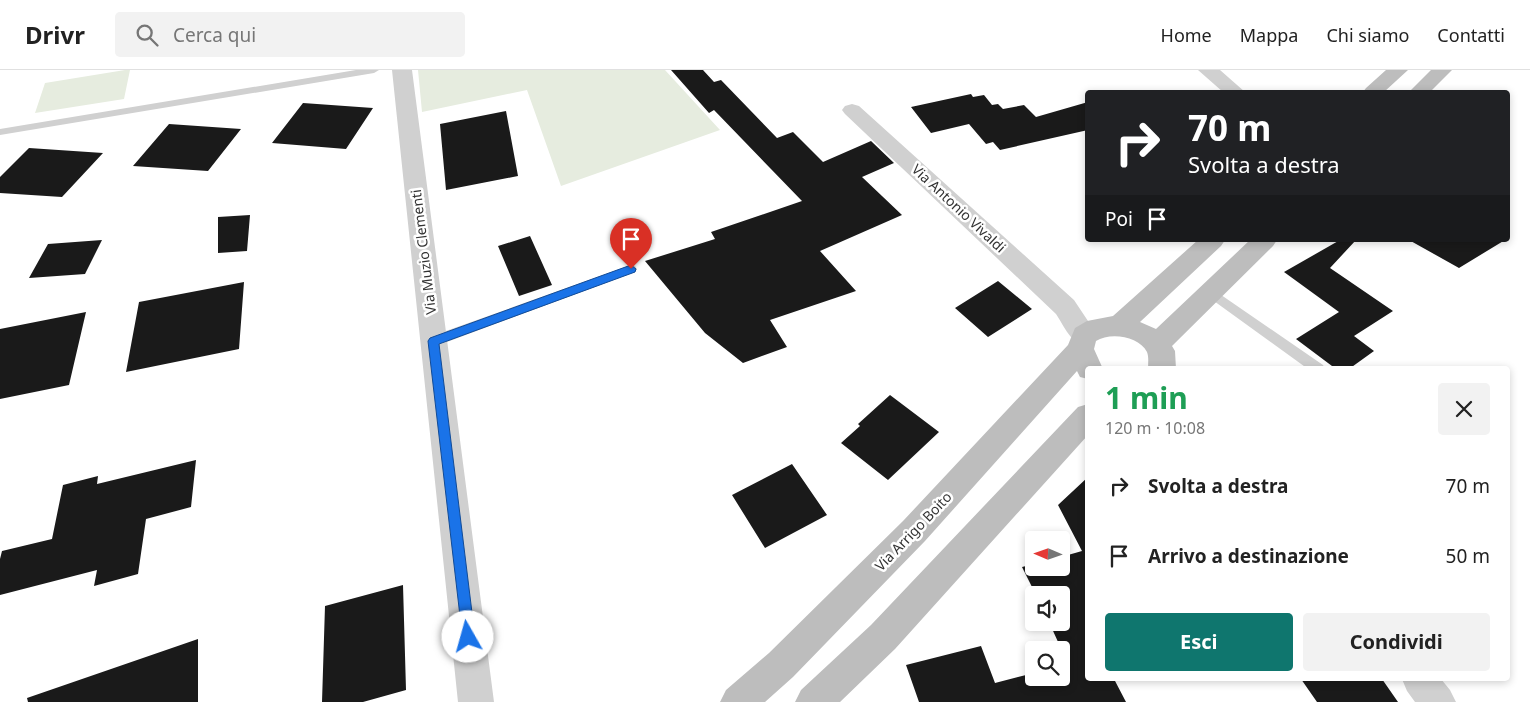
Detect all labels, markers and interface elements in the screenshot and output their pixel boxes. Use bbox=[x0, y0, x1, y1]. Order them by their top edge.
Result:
search box bbox=[115, 12, 465, 57]
text: Drivr bbox=[25, 18, 85, 51]
icon: search bbox=[133, 21, 161, 49]
text: Cerca qui bbox=[173, 22, 256, 48]
text: Home bbox=[1161, 23, 1212, 47]
text: Mappa bbox=[1240, 23, 1298, 47]
text: Chi siamo bbox=[1326, 23, 1409, 47]
text: Contatti bbox=[1437, 23, 1505, 47]
text: 70 m bbox=[1188, 104, 1271, 151]
icon: right bbox=[1105, 110, 1170, 175]
text: Svolta a destra bbox=[1188, 149, 1340, 179]
street label: Via Antonio Vivaldi bbox=[908, 160, 1010, 256]
street label: Via Muzio Clementi bbox=[406, 188, 440, 316]
icon: arrive bbox=[1143, 205, 1171, 233]
text: Poi bbox=[1105, 206, 1133, 232]
pin bbox=[610, 218, 652, 269]
icon: arrive bbox=[617, 225, 645, 253]
text: 1 min bbox=[1105, 377, 1188, 418]
button: close bbox=[1438, 383, 1490, 435]
text: 120 m · 10:08 bbox=[1105, 417, 1205, 439]
icon: right bbox=[1105, 472, 1133, 500]
text: Svolta a destra bbox=[1148, 473, 1288, 499]
text: 70 m bbox=[1446, 473, 1490, 499]
street label: Via Arrigo Boito bbox=[870, 487, 956, 575]
north arrow bbox=[1025, 531, 1070, 576]
map controls bbox=[1025, 531, 1070, 686]
icon: arrive bbox=[1105, 542, 1133, 570]
text: Arrivo a destinazione bbox=[1148, 543, 1349, 569]
text: 50 m bbox=[1446, 543, 1490, 569]
button: sound bbox=[1025, 586, 1070, 631]
position arrow bbox=[441, 610, 493, 662]
button: Esci bbox=[1105, 613, 1293, 671]
button: Condividi bbox=[1303, 613, 1490, 671]
button: search bbox=[1025, 641, 1070, 686]

